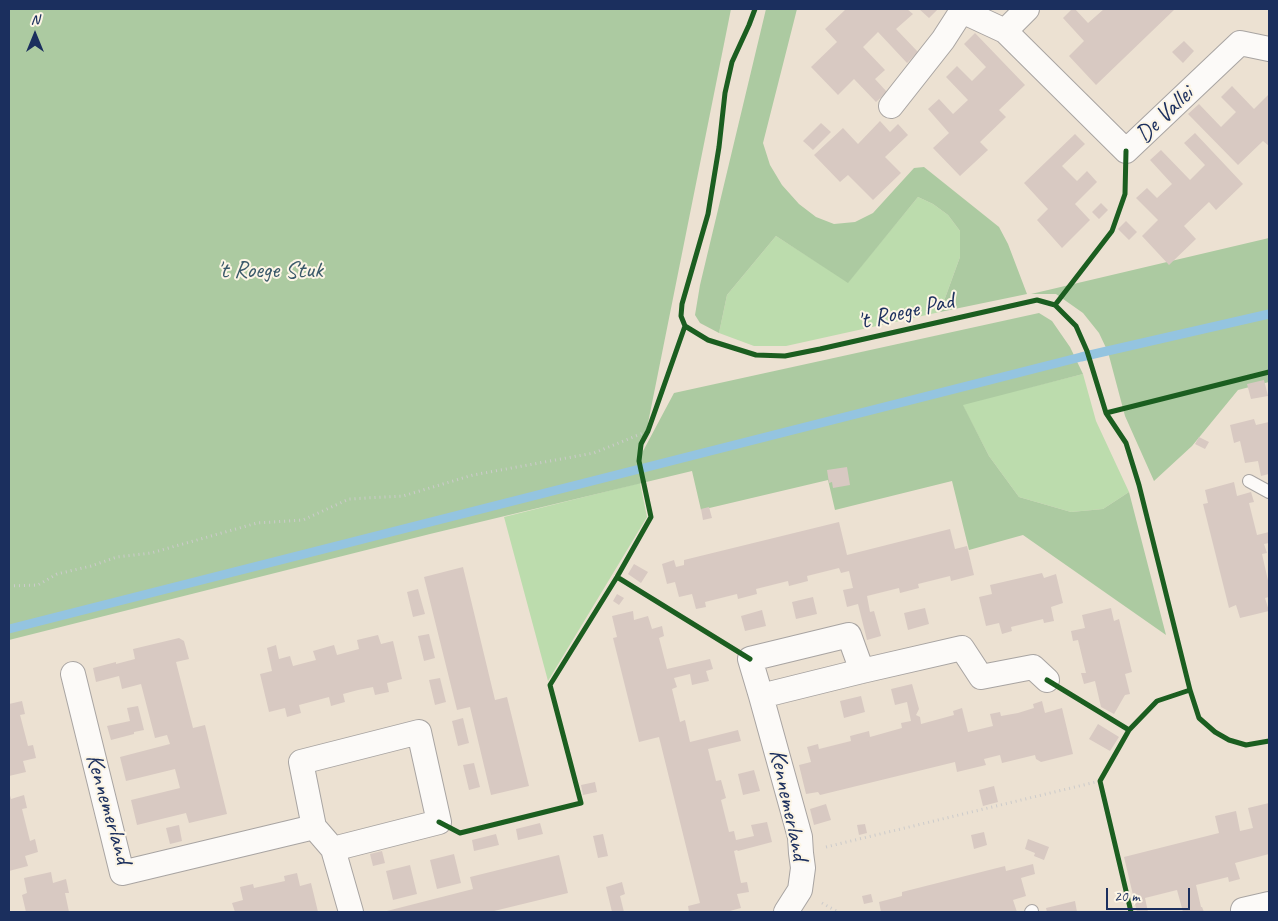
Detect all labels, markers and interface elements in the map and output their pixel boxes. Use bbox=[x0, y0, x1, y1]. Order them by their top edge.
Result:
north arrow bbox=[10, 10, 60, 60]
text: N bbox=[31, 11, 39, 28]
street label: De Vallei bbox=[1130, 81, 1200, 149]
park label: 't Roege Stuk bbox=[217, 257, 323, 285]
street label: 't Roege Pad bbox=[855, 287, 957, 337]
street label: Kennemerland bbox=[762, 747, 814, 863]
street label: Kennemerland bbox=[79, 751, 137, 867]
scale bar bbox=[1108, 878, 1192, 910]
text: 20 m bbox=[1114, 887, 1140, 906]

